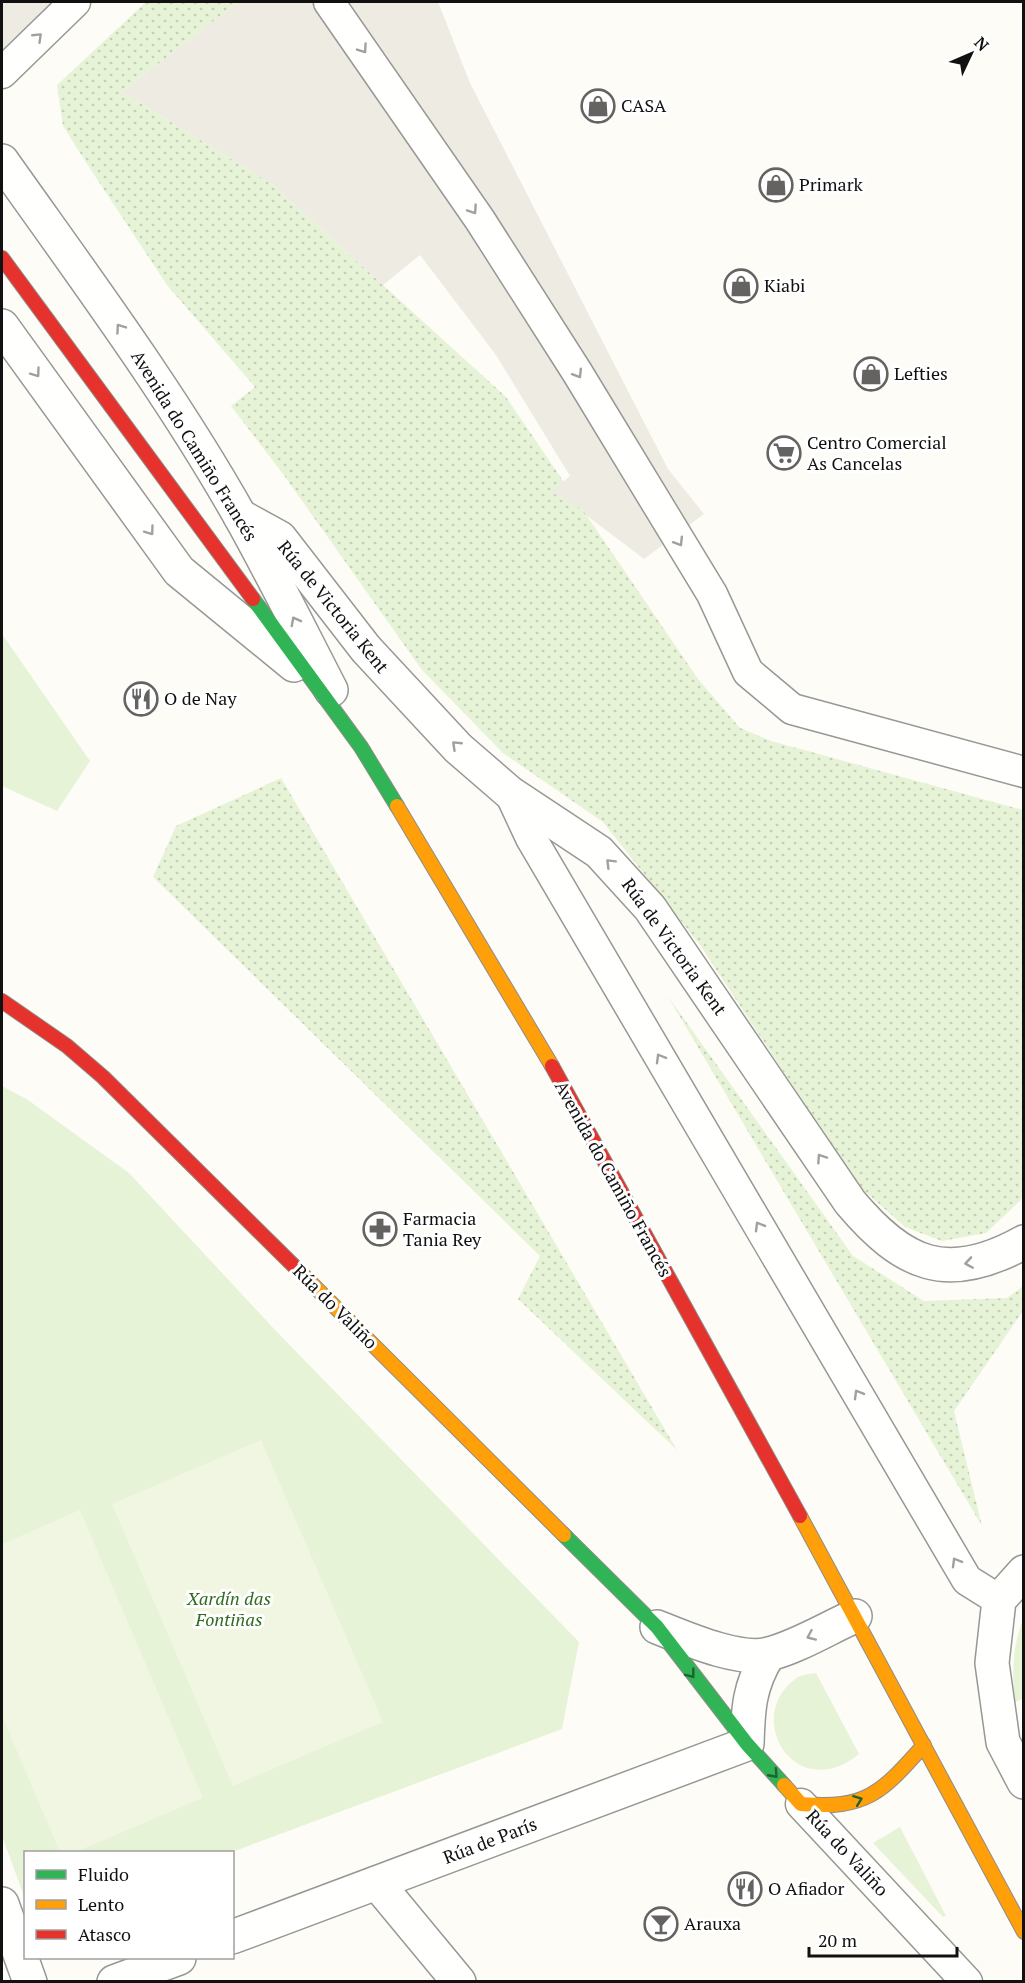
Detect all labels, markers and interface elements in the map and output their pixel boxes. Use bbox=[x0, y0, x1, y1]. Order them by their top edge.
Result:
north arrow bbox=[941, 24, 1001, 84]
text: N bbox=[970, 32, 994, 56]
one-way arrow bbox=[31, 33, 42, 44]
one-way arrow bbox=[356, 43, 367, 54]
shop icon: CASA bbox=[580, 88, 616, 124]
place label: CASA bbox=[621, 93, 667, 117]
shop icon: Primark bbox=[758, 167, 794, 203]
place label: Primark bbox=[799, 172, 864, 196]
one-way arrow bbox=[466, 204, 477, 215]
shop icon: Kiabi bbox=[723, 268, 759, 304]
place label: Kiabi bbox=[764, 273, 805, 297]
one-way arrow bbox=[116, 324, 127, 335]
street label: Avenida do Camiño Francés bbox=[126, 345, 264, 545]
shop icon: Lefties bbox=[853, 356, 889, 392]
place label: Lefties bbox=[894, 361, 948, 385]
one-way arrow bbox=[29, 367, 40, 378]
one-way arrow bbox=[571, 368, 582, 379]
place label: Centro Comercial As Cancelas bbox=[807, 430, 947, 475]
supermarket icon: Centro Comercial As Cancelas bbox=[766, 435, 802, 471]
one-way arrow bbox=[143, 524, 154, 535]
street label: Rúa de Victoria Kent bbox=[273, 535, 395, 678]
one-way arrow bbox=[671, 535, 682, 546]
one-way arrow bbox=[291, 617, 302, 627]
restaurant icon: O de Nay bbox=[123, 681, 159, 717]
place label: O de Nay bbox=[164, 686, 237, 710]
one-way arrow bbox=[452, 741, 462, 752]
one-way arrow bbox=[607, 859, 618, 870]
street label: Rúa de Victoria Kent bbox=[617, 873, 733, 1020]
one-way arrow bbox=[656, 1054, 668, 1064]
street label: Avenida do Camiño Francés bbox=[550, 1076, 678, 1281]
one-way arrow bbox=[817, 1154, 828, 1165]
place label: Farmacia Tania Rey bbox=[403, 1206, 482, 1251]
pharmacy icon: Farmacia Tania Rey bbox=[362, 1211, 398, 1247]
one-way arrow bbox=[755, 1222, 766, 1232]
one-way arrow bbox=[965, 1256, 974, 1268]
street label: Rúa do Valiño bbox=[288, 1259, 383, 1354]
one-way arrow bbox=[853, 1390, 865, 1400]
one-way arrow bbox=[952, 1558, 964, 1568]
park label: Xardín das Fontiñas bbox=[186, 1586, 271, 1631]
one-way arrow bbox=[807, 1628, 818, 1640]
one-way arrow bbox=[684, 1667, 695, 1678]
one-way arrow bbox=[767, 1767, 778, 1778]
one-way arrow bbox=[852, 1795, 863, 1807]
street label: Rúa do Valiño bbox=[801, 1804, 894, 1901]
street label: Rúa de París bbox=[439, 1811, 540, 1869]
legend bbox=[24, 1851, 234, 1959]
text: Fluido bbox=[78, 1862, 129, 1886]
restaurant icon: O Afiador bbox=[727, 1871, 763, 1907]
place label: O Afiador bbox=[768, 1876, 844, 1900]
text: Lento bbox=[78, 1892, 124, 1916]
bar icon: Arauxa bbox=[643, 1906, 679, 1942]
place label: Arauxa bbox=[684, 1911, 741, 1935]
scale bar bbox=[809, 1920, 958, 1958]
text: Atasco bbox=[78, 1922, 131, 1946]
text: 20 m bbox=[818, 1928, 858, 1952]

